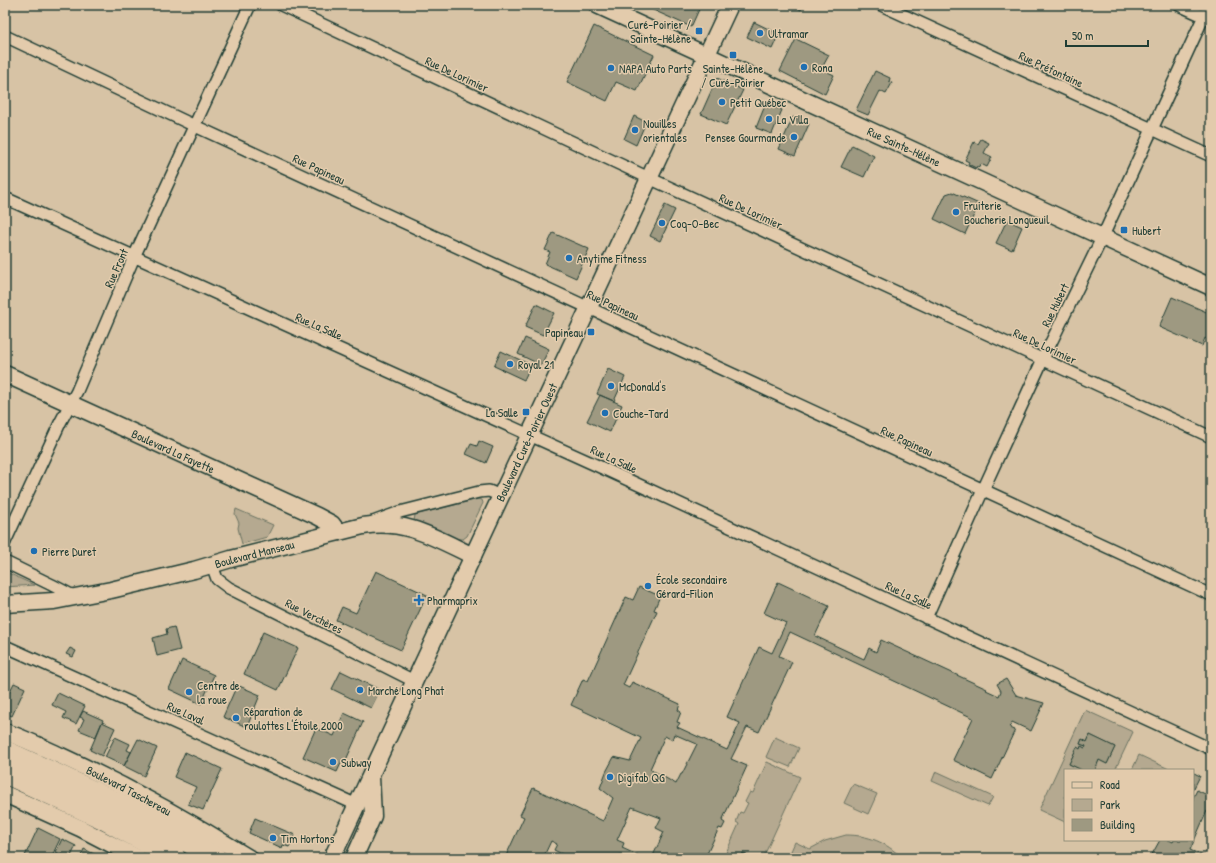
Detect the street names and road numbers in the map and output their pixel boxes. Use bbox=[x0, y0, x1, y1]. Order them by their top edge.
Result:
street label: Rue Préfontaine bbox=[1016, 47, 1086, 91]
street label: Rue De Lorimier bbox=[423, 52, 492, 96]
street label: Rue Sainte-Hélène bbox=[865, 122, 944, 170]
street label: Rue Papineau bbox=[290, 150, 348, 189]
street label: Rue De Lorimier bbox=[717, 189, 786, 233]
street label: Rue Front bbox=[100, 245, 133, 290]
street label: Rue Hubert bbox=[1037, 280, 1073, 330]
street label: Rue Papineau bbox=[584, 286, 642, 325]
street label: Rue La Salle bbox=[293, 308, 345, 344]
street label: Rue De Lorimier bbox=[1011, 324, 1080, 368]
street label: Boulevard Curé-Poirier Ouest bbox=[491, 379, 561, 504]
street label: Rue Papineau bbox=[878, 422, 936, 461]
street label: Boulevard La Fayette bbox=[129, 424, 218, 477]
street label: Rue La Salle bbox=[588, 441, 640, 477]
street label: Boulevard Manseau bbox=[212, 535, 296, 572]
street label: Rue La Salle bbox=[883, 577, 935, 613]
street label: Rue Verchères bbox=[282, 594, 346, 638]
street label: Rue Laval bbox=[164, 697, 208, 729]
street label: Boulevard Taschereau bbox=[84, 761, 175, 819]

